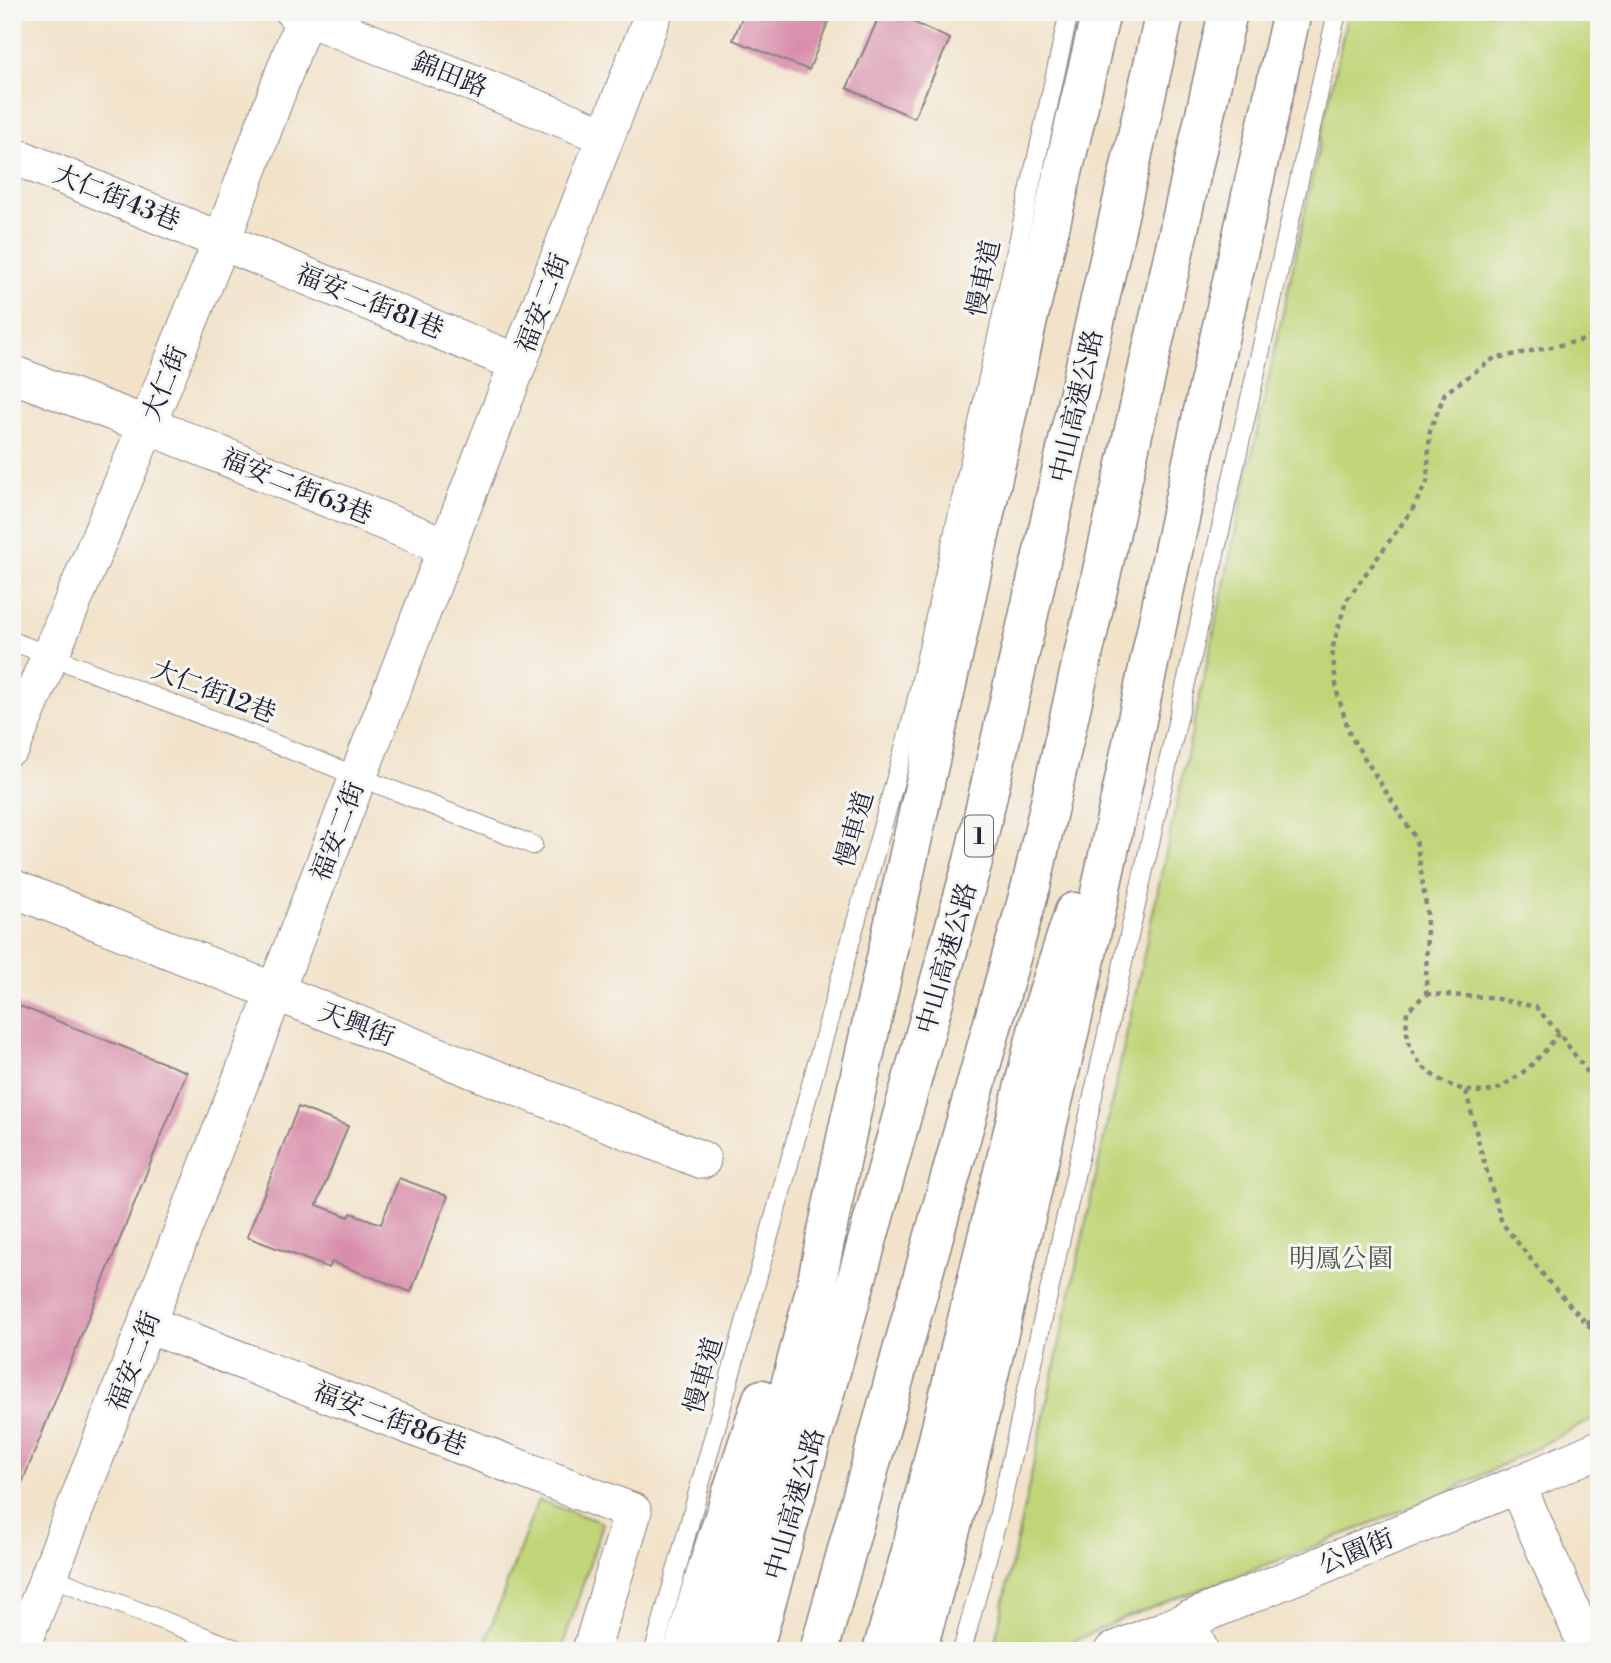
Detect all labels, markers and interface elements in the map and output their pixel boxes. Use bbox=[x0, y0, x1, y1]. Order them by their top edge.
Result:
street label: 錦田路 bbox=[407, 45, 492, 104]
street label: 大仁街43巷 bbox=[49, 158, 185, 238]
street label: 慢車道 bbox=[960, 237, 1008, 320]
street label: 福安二街 bbox=[509, 249, 577, 358]
street label: 福安二街81巷 bbox=[291, 258, 448, 346]
street label: 中山高速公路 bbox=[1044, 327, 1110, 486]
street label: 大仁街 bbox=[135, 341, 194, 426]
street label: 福安二街63巷 bbox=[216, 442, 377, 532]
street label: 大仁街12巷 bbox=[147, 654, 280, 730]
street label: 福安二街 bbox=[304, 777, 372, 886]
street label: 慢車道 bbox=[829, 787, 881, 871]
road number: 1 bbox=[965, 816, 993, 856]
street label: 中山高速公路 bbox=[910, 879, 984, 1038]
street label: 天興街 bbox=[314, 996, 399, 1054]
park label: 明鳳公園 bbox=[1289, 1243, 1393, 1275]
street label: 福安二街 bbox=[100, 1307, 168, 1416]
street label: 慢車道 bbox=[678, 1333, 730, 1417]
street label: 福安二街86巷 bbox=[308, 1375, 471, 1463]
street label: 中山高速公路 bbox=[758, 1425, 832, 1584]
street label: 公園街 bbox=[1314, 1522, 1399, 1581]

